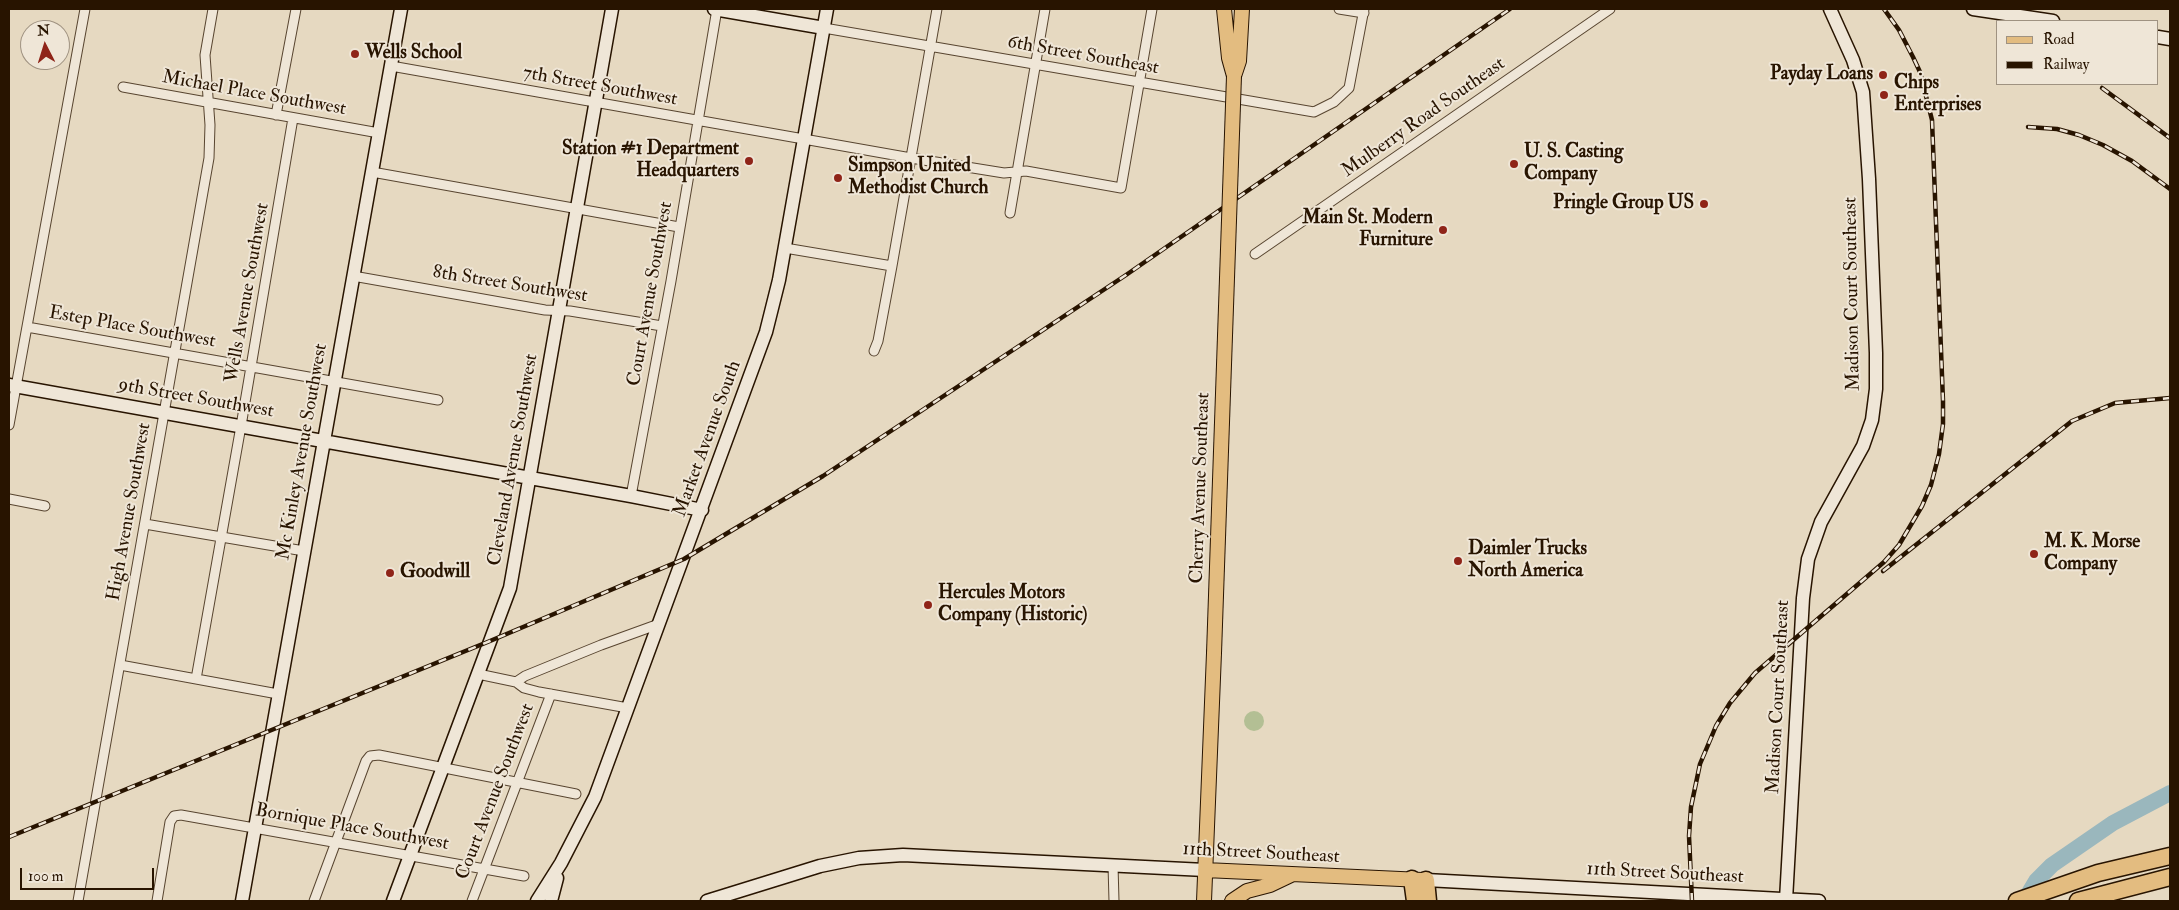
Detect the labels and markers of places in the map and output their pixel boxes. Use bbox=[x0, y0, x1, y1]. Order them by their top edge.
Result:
place label: Wells School bbox=[365, 43, 462, 65]
marker: Wells School bbox=[349, 48, 361, 60]
place label: Payday Loans bbox=[1770, 64, 1873, 86]
marker: Payday Loans bbox=[1877, 69, 1889, 81]
place label: Chips Enterprises bbox=[1894, 73, 1981, 117]
marker: Chips Enterprises bbox=[1878, 89, 1890, 101]
place label: Station #1 Department Headquarters bbox=[562, 139, 739, 183]
place label: U. S. Casting Company bbox=[1524, 142, 1623, 186]
marker: Station #1 Department Headquarters bbox=[743, 155, 755, 167]
place label: Simpson United Methodist Church bbox=[848, 156, 989, 200]
marker: U. S. Casting Company bbox=[1508, 158, 1520, 170]
marker: Simpson United Methodist Church bbox=[832, 172, 844, 184]
place label: Pringle Group US bbox=[1553, 193, 1694, 215]
marker: Pringle Group US bbox=[1698, 198, 1710, 210]
place label: Main St. Modern Furniture bbox=[1302, 208, 1433, 252]
marker: Main St. Modern Furniture bbox=[1437, 224, 1449, 236]
place label: M. K. Morse Company bbox=[2044, 532, 2140, 576]
place label: Daimler Trucks North America bbox=[1468, 539, 1587, 583]
marker: M. K. Morse Company bbox=[2028, 548, 2040, 560]
marker: Daimler Trucks North America bbox=[1452, 555, 1464, 567]
place label: Goodwill bbox=[400, 562, 470, 584]
marker: Goodwill bbox=[384, 567, 396, 579]
place label: Hercules Motors Company (Historic) bbox=[938, 583, 1088, 627]
marker: Hercules Motors Company (Historic) bbox=[922, 599, 934, 611]

